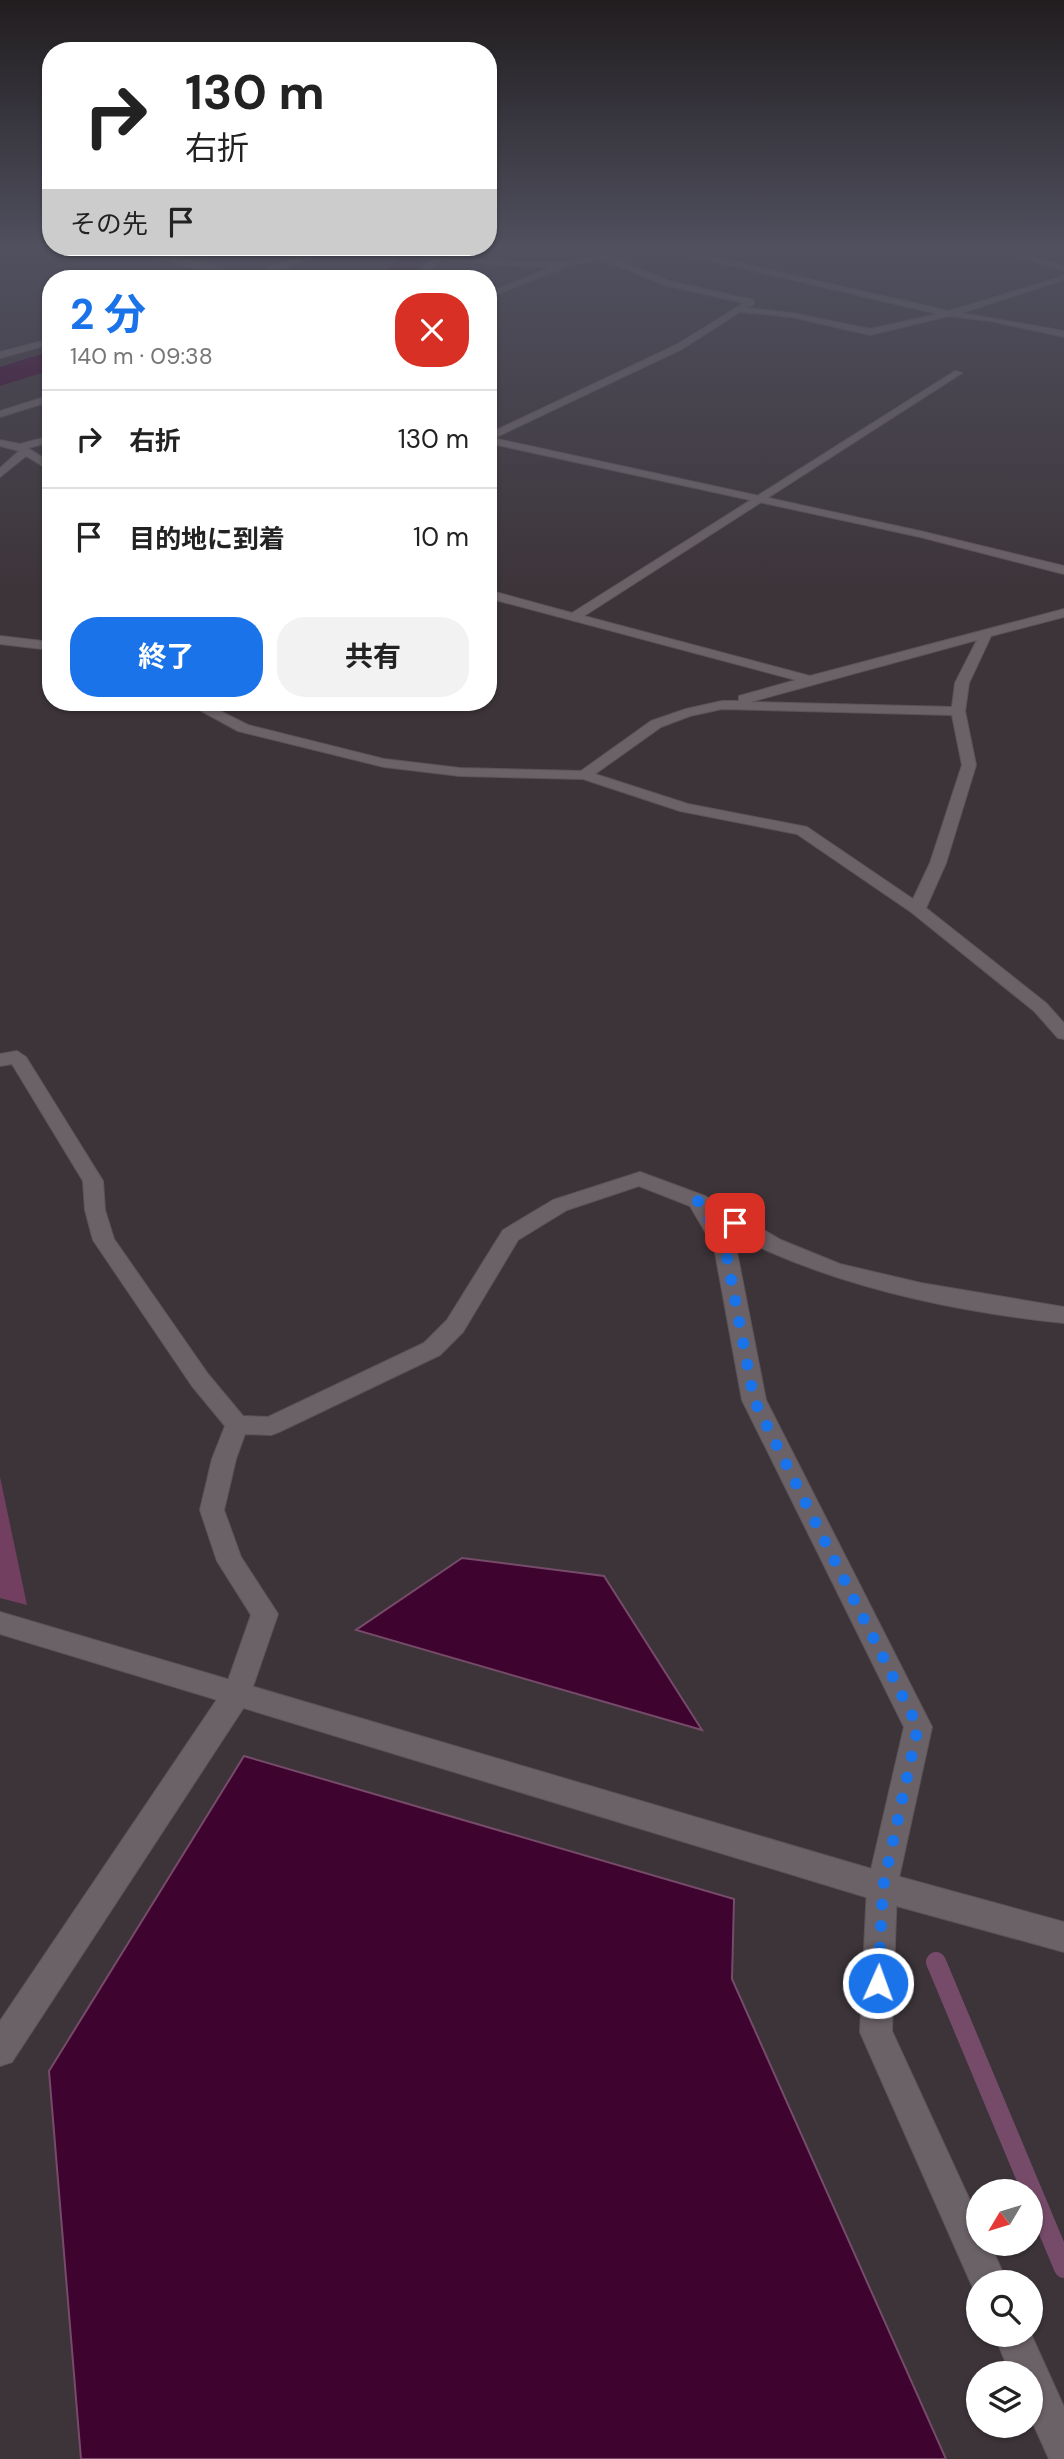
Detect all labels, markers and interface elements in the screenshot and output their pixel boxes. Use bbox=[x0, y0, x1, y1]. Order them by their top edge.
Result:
text: 130 m bbox=[185, 60, 325, 124]
icon: right bbox=[70, 70, 161, 161]
text: 右折 bbox=[185, 127, 249, 169]
icon: arrive bbox=[162, 203, 200, 241]
text: その先 bbox=[70, 207, 148, 241]
text: 2 分 bbox=[70, 287, 146, 342]
button: close bbox=[395, 293, 469, 367]
text: 140 m · 09:38 bbox=[70, 341, 213, 371]
icon: right bbox=[70, 420, 108, 458]
text: 130 m bbox=[398, 422, 469, 456]
text: 右折 bbox=[129, 424, 181, 458]
icon: arrive bbox=[70, 518, 108, 556]
text: 10 m bbox=[413, 520, 469, 554]
text: 目的地に到着 bbox=[129, 522, 285, 556]
button: 終了 bbox=[70, 617, 263, 697]
button: 共有 bbox=[277, 617, 469, 697]
pin bbox=[705, 1193, 765, 1253]
icon: arrive bbox=[716, 1204, 754, 1242]
position arrow bbox=[841, 1946, 915, 2020]
north arrow bbox=[966, 2179, 1043, 2256]
map controls bbox=[966, 2179, 1043, 2438]
button: search bbox=[966, 2270, 1043, 2347]
button: layers bbox=[966, 2361, 1043, 2438]

